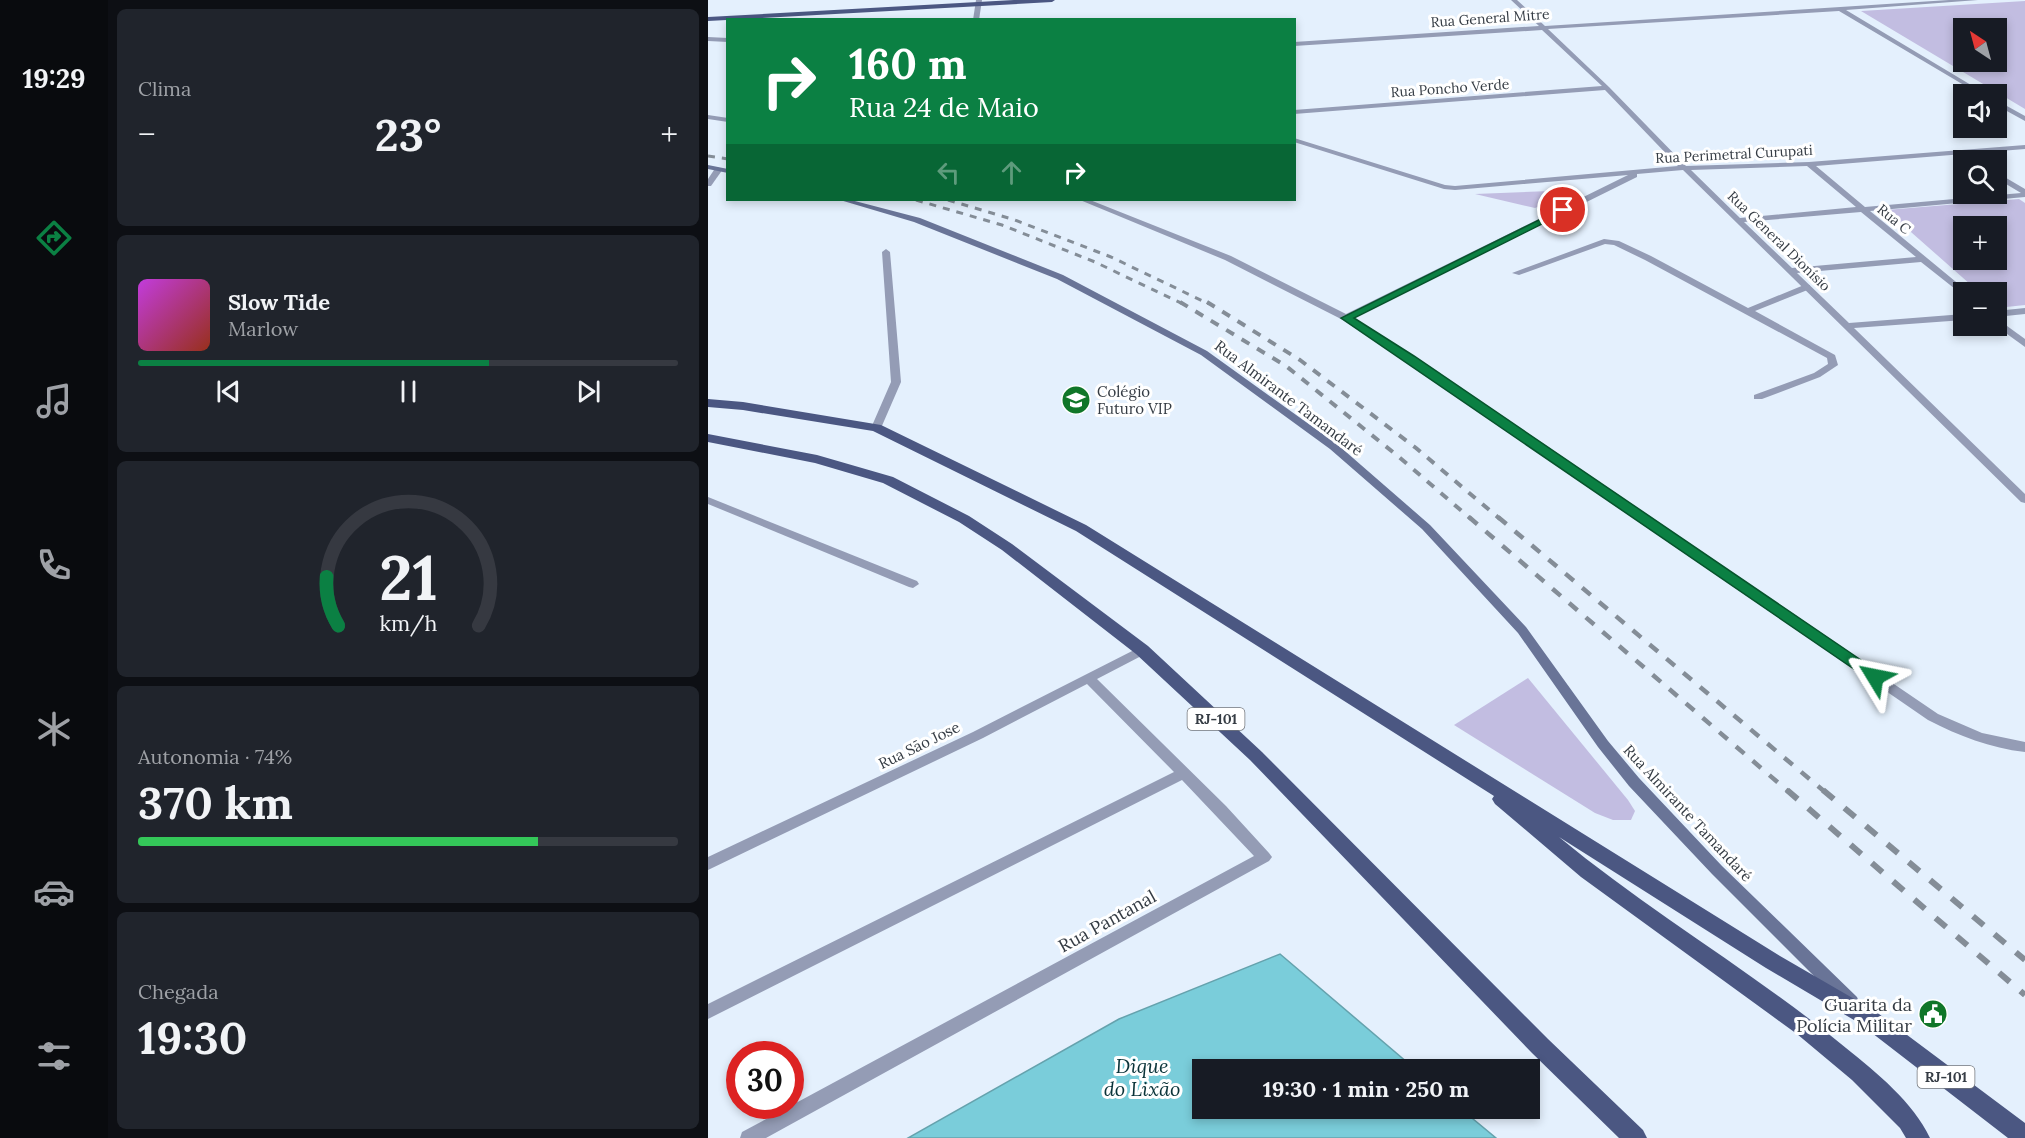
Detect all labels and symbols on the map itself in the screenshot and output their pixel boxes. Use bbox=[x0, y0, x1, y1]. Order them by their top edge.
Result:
street label: Rua General Mitre bbox=[1430, 5, 1550, 31]
north arrow bbox=[1953, 18, 2007, 72]
street label: Rua Poncho Verde bbox=[1390, 75, 1510, 101]
street label: Rua Perimetral Curupati bbox=[1655, 141, 1813, 167]
pin bbox=[1537, 184, 1588, 235]
street label: Rua General Dionísio bbox=[1724, 187, 1834, 295]
street label: Rua C bbox=[1874, 200, 1915, 238]
street label: Rua Almirante Tamandaré bbox=[1211, 336, 1367, 460]
place label: Colégio Futuro VIP bbox=[1097, 382, 1172, 418]
school or university icon: Colégio Futuro VIP bbox=[1060, 384, 1092, 416]
position arrow bbox=[1843, 645, 1907, 709]
road number: RJ-101 bbox=[1188, 708, 1244, 730]
street label: Rua Sāo Jose bbox=[875, 717, 963, 773]
street label: Rua Almirante Tamandaré bbox=[1619, 740, 1757, 886]
street label: Rua Pantanal bbox=[1054, 885, 1160, 957]
place label: Guarita da Polícia Militar bbox=[1796, 993, 1912, 1037]
public building icon: Guarita da Polícia Militar bbox=[1917, 998, 1949, 1030]
speed limit sign: 30 bbox=[726, 1041, 804, 1119]
water label: Dique do Lixão bbox=[1104, 1053, 1180, 1101]
road number: RJ-101 bbox=[1918, 1066, 1974, 1088]

